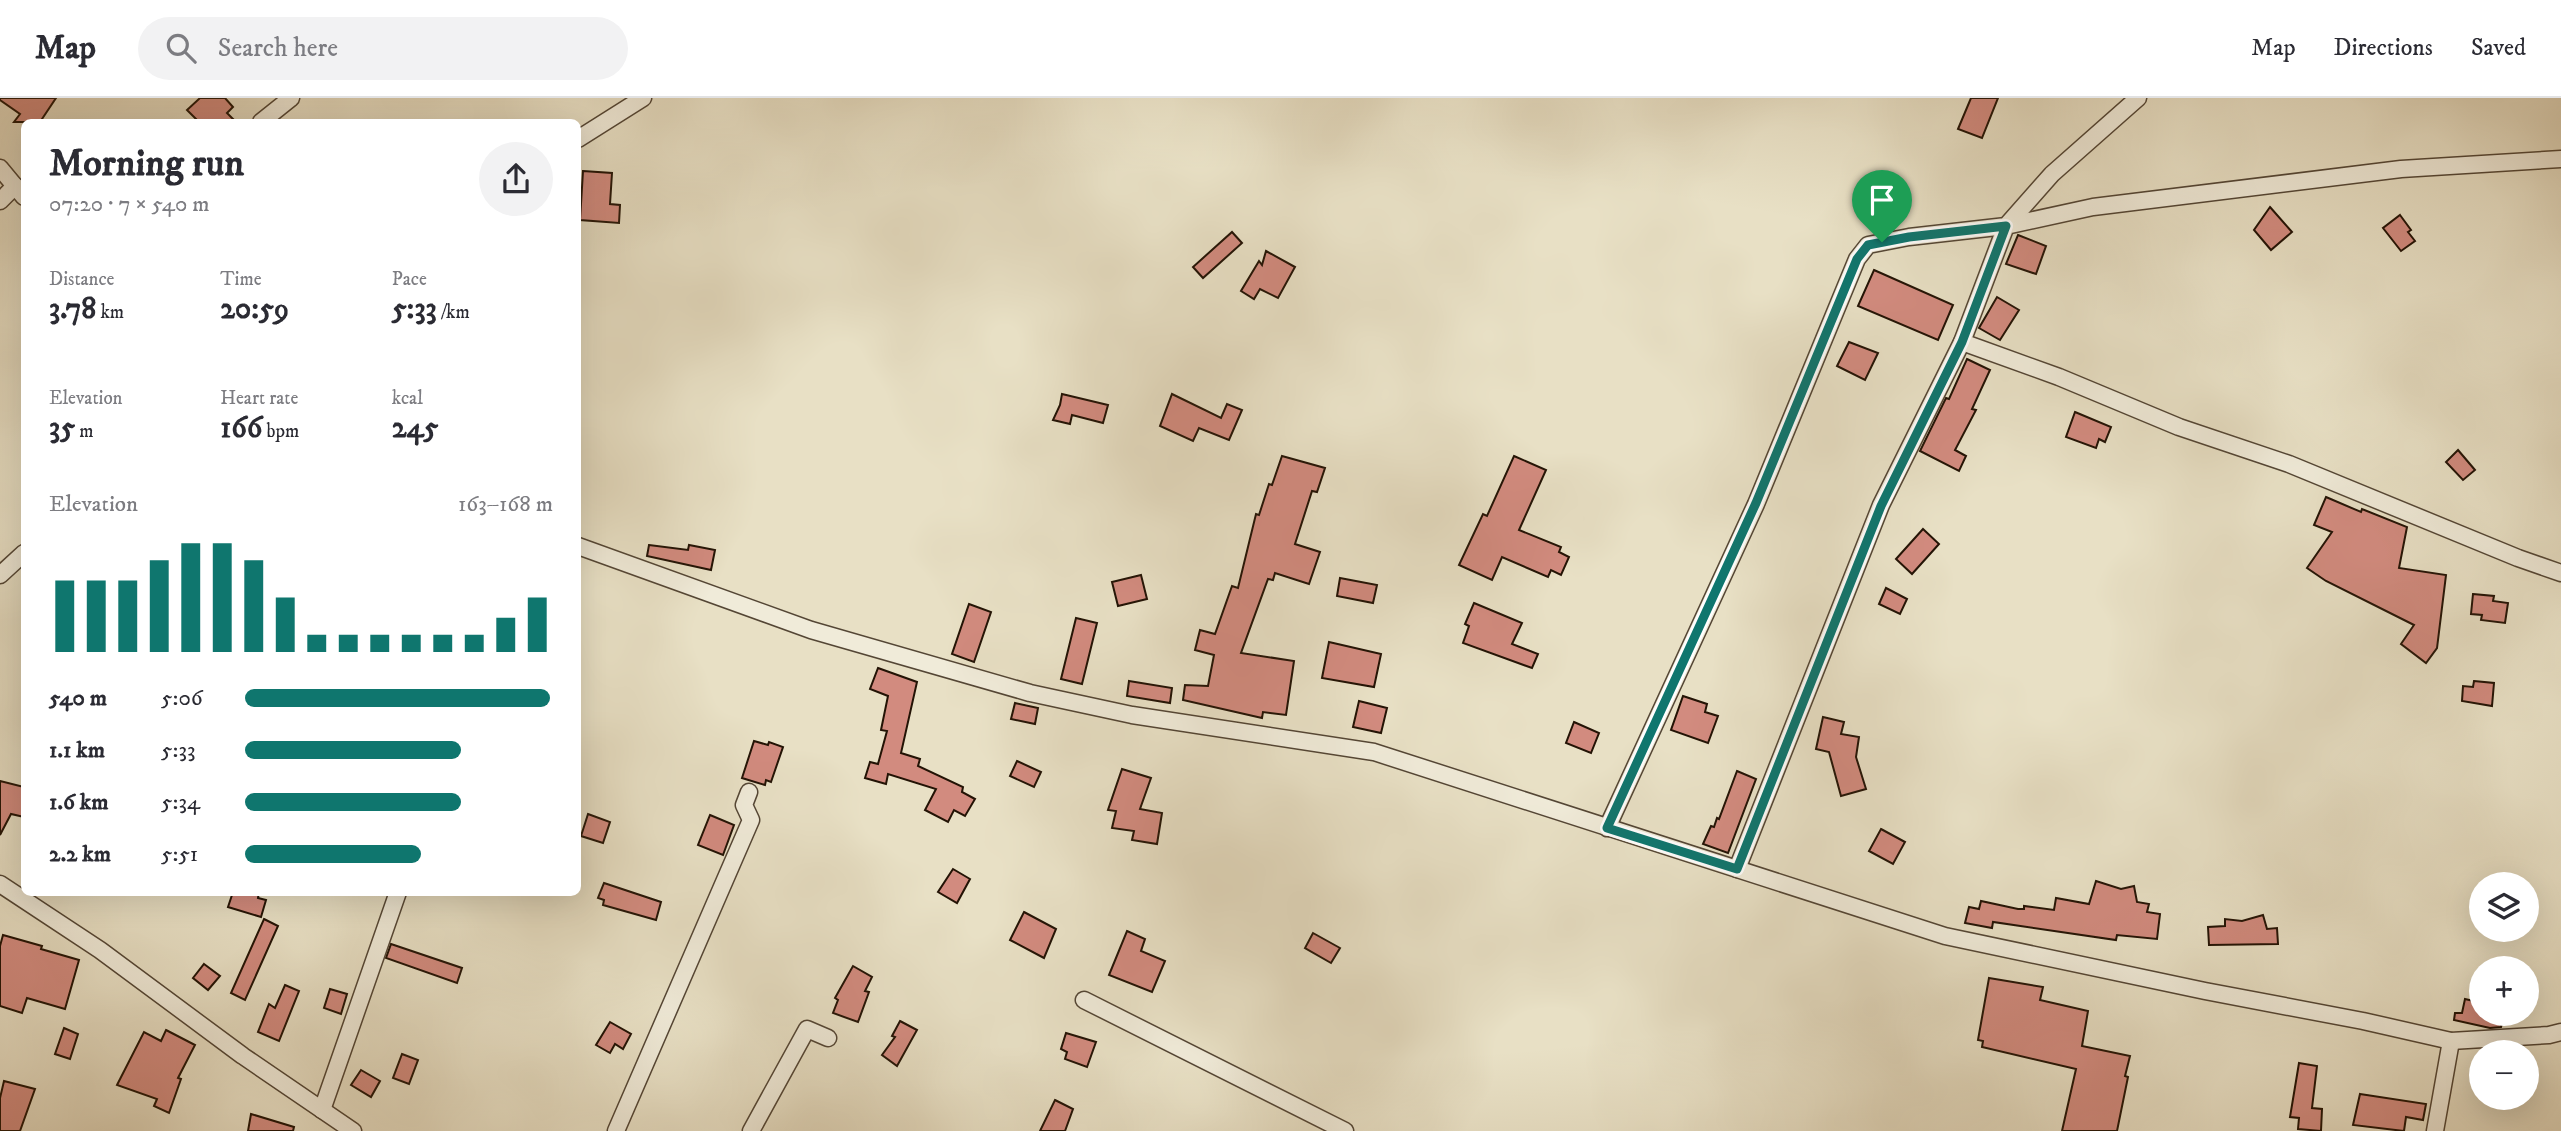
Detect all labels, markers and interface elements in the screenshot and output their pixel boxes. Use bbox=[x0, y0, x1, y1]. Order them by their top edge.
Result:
search box bbox=[138, 17, 628, 80]
text: Map bbox=[35, 28, 96, 69]
icon: search bbox=[162, 29, 200, 67]
text: Search here bbox=[218, 32, 338, 65]
text: Map bbox=[2251, 33, 2296, 63]
text: Directions bbox=[2334, 33, 2433, 63]
text: Saved bbox=[2471, 33, 2526, 63]
text: Morning run bbox=[49, 140, 244, 188]
button: share bbox=[479, 142, 553, 216]
pin bbox=[1852, 170, 1912, 242]
icon: arrive bbox=[1863, 181, 1901, 219]
text: 07:20 · 7 × 540 m bbox=[49, 190, 210, 219]
text: Distance bbox=[49, 268, 114, 291]
text: Time bbox=[220, 268, 262, 291]
text: Pace bbox=[392, 268, 427, 291]
text: 3.78 bbox=[49, 291, 96, 328]
text: 20:59 bbox=[220, 291, 289, 328]
text: 5:33 bbox=[392, 291, 437, 328]
text: km bbox=[96, 301, 124, 324]
text: /km bbox=[437, 301, 470, 324]
text: Elevation bbox=[49, 387, 123, 410]
text: Heart rate bbox=[220, 387, 298, 410]
text: kcal bbox=[392, 387, 423, 410]
text: 35 bbox=[49, 410, 75, 447]
text: 166 bbox=[220, 410, 262, 447]
text: 245 bbox=[392, 410, 438, 447]
text: m bbox=[75, 420, 93, 443]
text: bpm bbox=[262, 420, 299, 443]
text: Elevation bbox=[49, 490, 138, 519]
text: 163–168 m bbox=[458, 490, 553, 519]
text: 540 m bbox=[49, 684, 107, 713]
text: 5:06 bbox=[161, 684, 203, 713]
text: 1.1 km bbox=[49, 736, 105, 765]
text: 5:33 bbox=[161, 736, 196, 765]
text: 1.6 km bbox=[49, 788, 108, 817]
text: 5:34 bbox=[161, 788, 200, 817]
text: 2.2 km bbox=[49, 840, 111, 869]
text: 5:51 bbox=[161, 840, 198, 869]
map controls bbox=[2469, 872, 2539, 1110]
button: layers bbox=[2469, 872, 2539, 942]
button: + bbox=[2469, 956, 2539, 1026]
button: − bbox=[2469, 1040, 2539, 1110]

